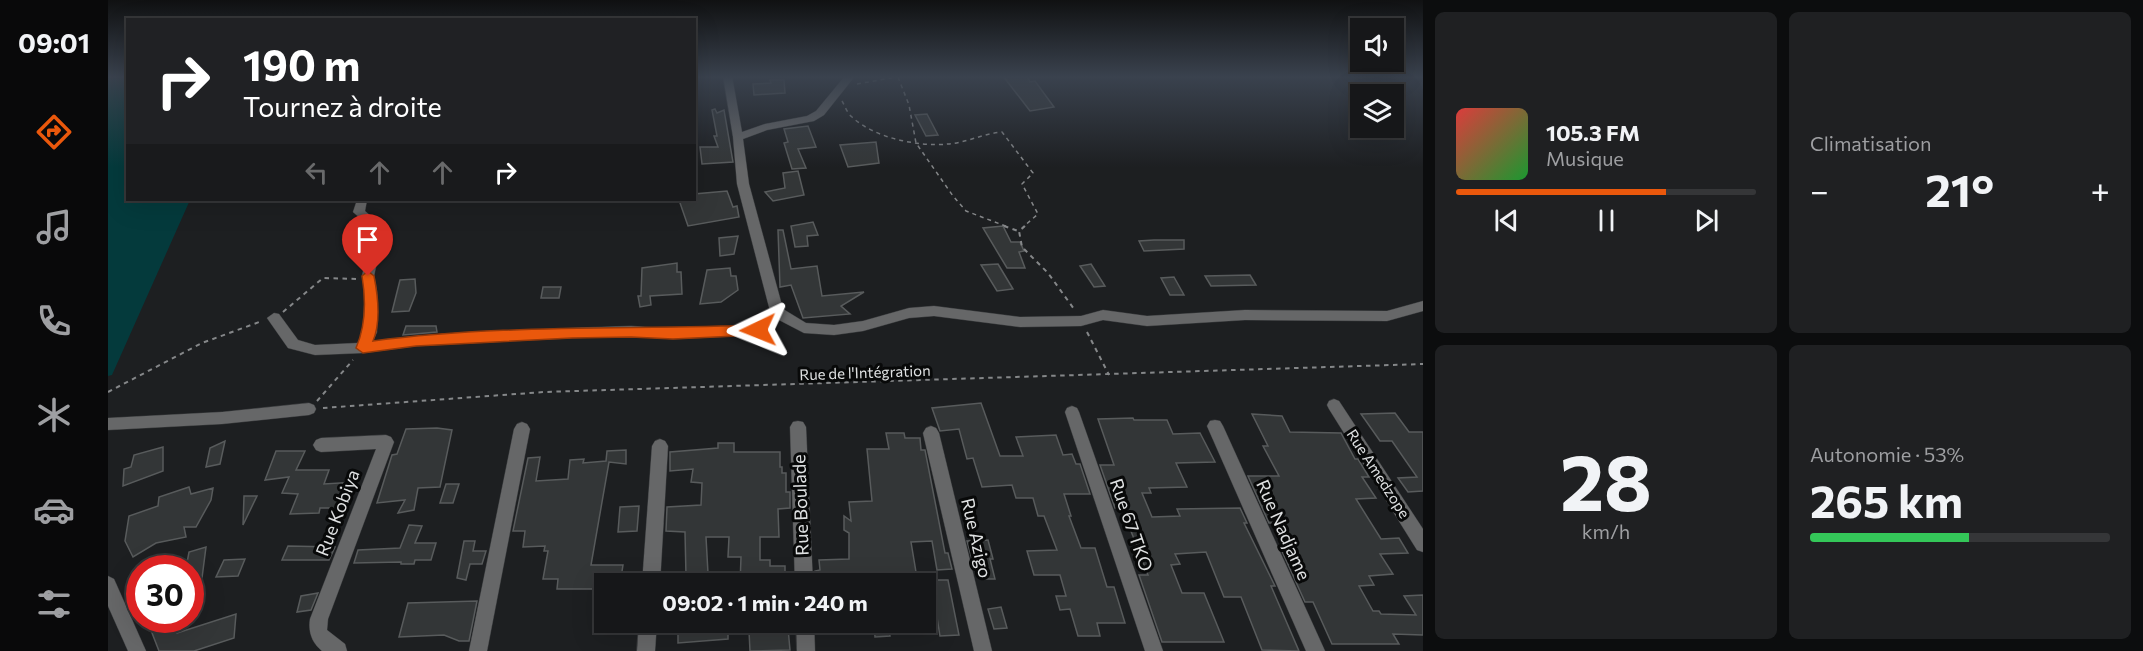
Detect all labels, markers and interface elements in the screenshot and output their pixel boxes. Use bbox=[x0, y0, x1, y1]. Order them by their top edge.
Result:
map controls bbox=[1350, 18, 1404, 138]
button: sound bbox=[1350, 18, 1404, 72]
text: 09:01 bbox=[18, 26, 90, 59]
text: 190 m bbox=[243, 38, 361, 90]
icon: right bbox=[144, 42, 222, 120]
button: layers bbox=[1350, 84, 1404, 138]
text: Tournez à droite bbox=[243, 90, 442, 123]
icon: directions bbox=[33, 111, 75, 153]
text: 105.3 FM bbox=[1546, 119, 1640, 146]
text: Climatisation bbox=[1810, 131, 1931, 155]
text: Musique bbox=[1546, 146, 1624, 170]
icon: left bbox=[300, 156, 333, 189]
icon: ahead bbox=[363, 156, 396, 189]
icon: ahead bbox=[426, 156, 459, 189]
icon: right bbox=[489, 156, 522, 189]
text: 21° bbox=[1925, 161, 1994, 216]
text: − bbox=[1810, 169, 1829, 210]
text: + bbox=[2091, 169, 2110, 210]
icon: previous bbox=[1490, 204, 1523, 237]
icon: pause bbox=[1590, 204, 1623, 237]
icon: next bbox=[1690, 204, 1723, 237]
icon: music bbox=[33, 206, 75, 248]
pin bbox=[342, 214, 393, 276]
icon: arrive bbox=[351, 223, 384, 256]
position arrow bbox=[726, 298, 790, 362]
icon: phone bbox=[33, 300, 75, 342]
street label: Rue de l'Intégration bbox=[799, 361, 931, 383]
icon: climate bbox=[33, 394, 75, 436]
street label: Rue Amedzope bbox=[1343, 426, 1414, 521]
text: 28 bbox=[1560, 432, 1652, 527]
text: Autonomie · 53% bbox=[1810, 442, 1964, 466]
street label: Rue Boulade bbox=[787, 454, 813, 556]
street label: Rue Kobiya bbox=[310, 466, 364, 559]
text: 265 km bbox=[1810, 472, 1963, 527]
street label: Rue 67 TKO bbox=[1106, 475, 1158, 574]
street label: Rue Nadjame bbox=[1252, 476, 1316, 583]
icon: car bbox=[33, 489, 75, 531]
street label: Rue Azigo bbox=[957, 496, 997, 580]
text: km/h bbox=[1582, 519, 1630, 543]
speed limit sign: 30 bbox=[126, 555, 204, 633]
icon: filters bbox=[33, 583, 75, 625]
text: 09:02 · 1 min · 240 m bbox=[662, 589, 868, 616]

